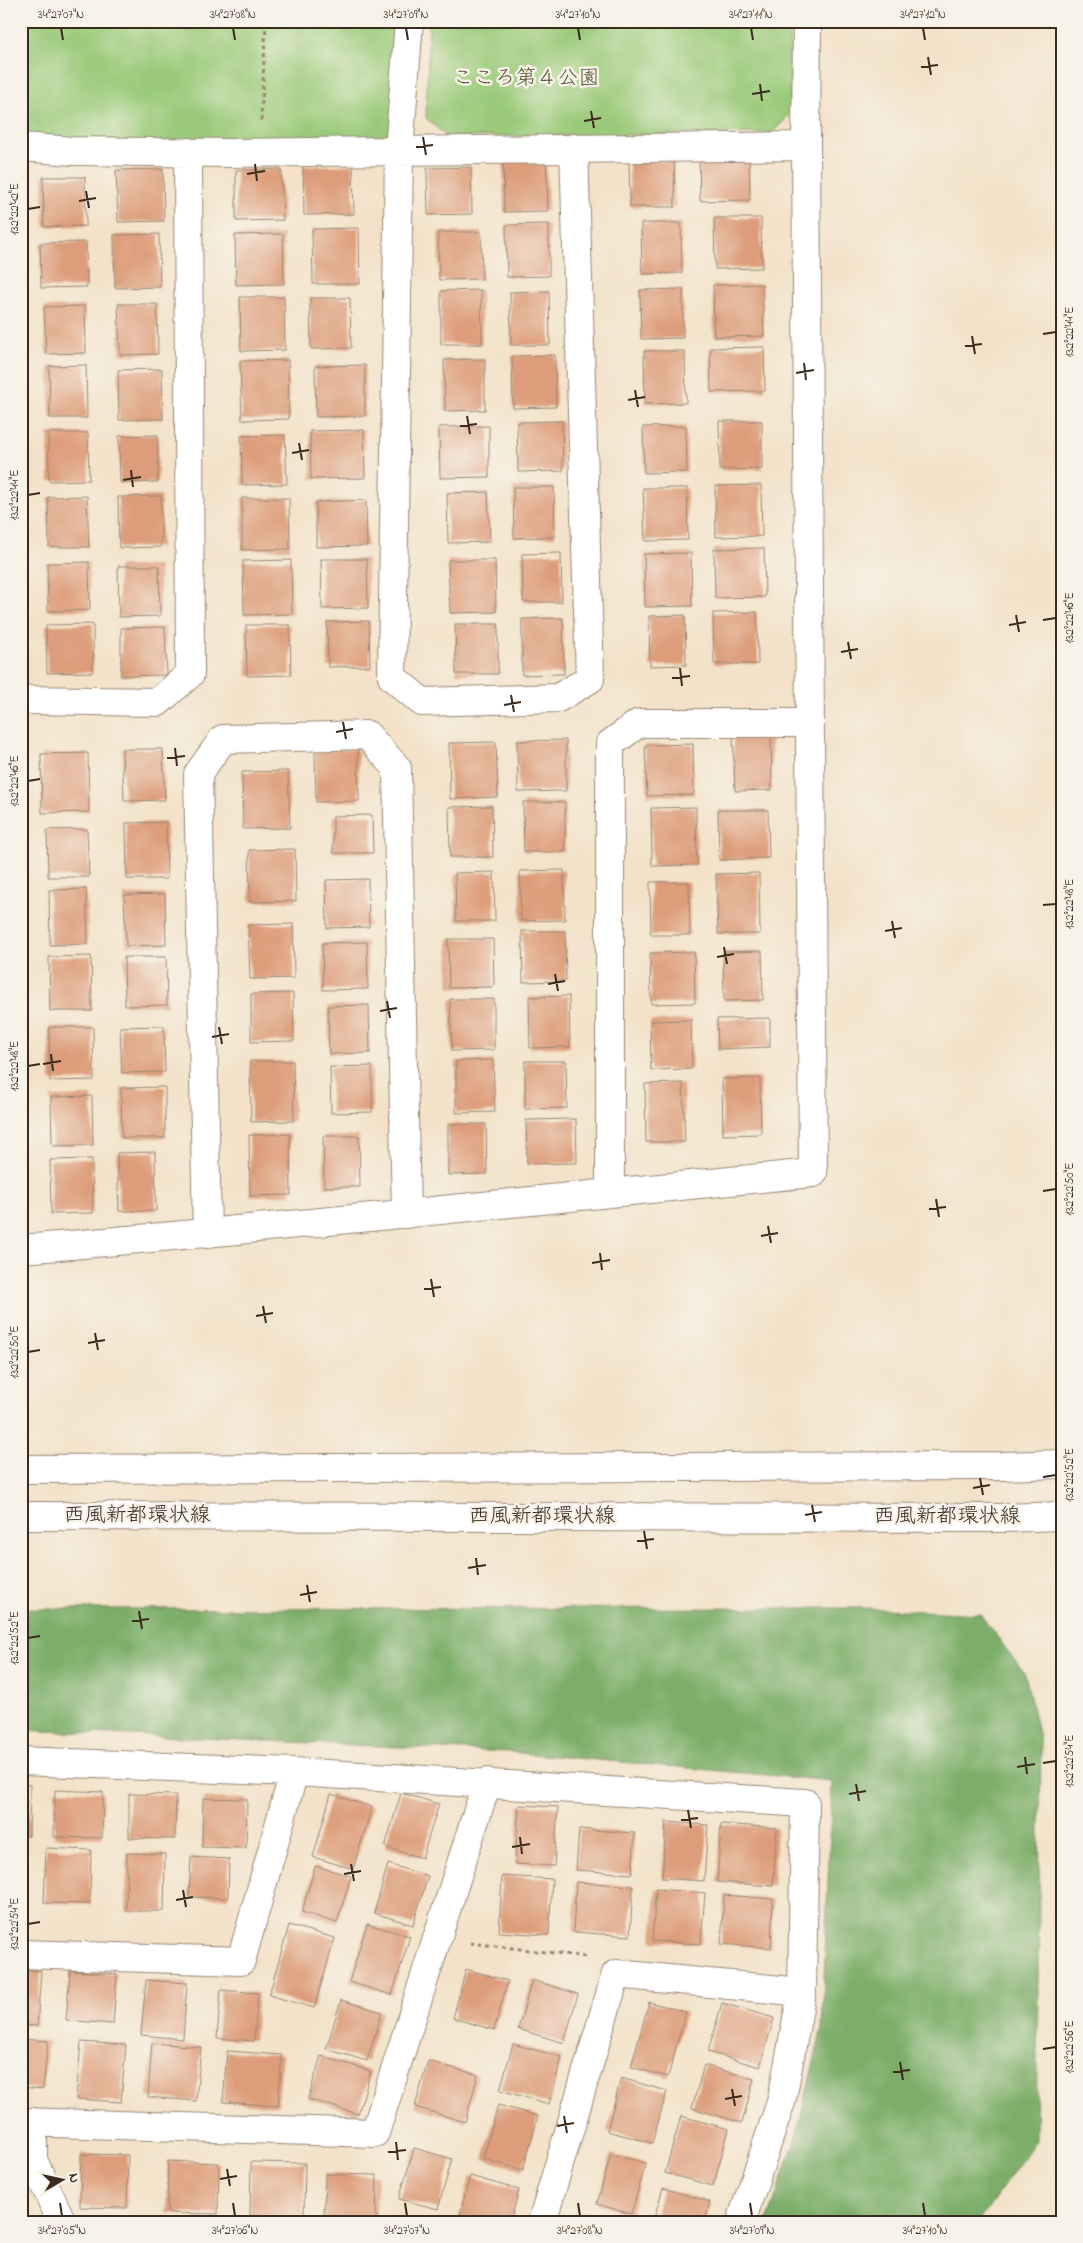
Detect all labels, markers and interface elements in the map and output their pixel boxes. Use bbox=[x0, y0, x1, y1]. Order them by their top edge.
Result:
text: 34°27'07"N bbox=[38, 6, 84, 24]
text: 34°27'08"N bbox=[210, 6, 256, 24]
text: 34°27'09"N bbox=[384, 6, 429, 24]
text: 34°27'10"N bbox=[555, 6, 601, 24]
text: 34°27'11"N bbox=[729, 6, 773, 24]
text: 34°27'12"N bbox=[900, 6, 946, 24]
park label: こころ第４公園 bbox=[453, 64, 600, 94]
text: 132°22'42"E bbox=[6, 183, 24, 235]
text: 132°22'44"E bbox=[1061, 306, 1079, 358]
text: 132°22'44"E bbox=[6, 469, 24, 521]
text: 132°22'46"E bbox=[1061, 592, 1079, 644]
text: 132°22'46"E bbox=[6, 755, 24, 807]
text: 132°22'48"E bbox=[1061, 879, 1079, 929]
text: 132°22'48"E bbox=[6, 1041, 24, 1091]
text: 132°22'50"E bbox=[1061, 1162, 1079, 1216]
text: 132°22'50"E bbox=[6, 1325, 24, 1379]
text: 132°22'52"E bbox=[1061, 1448, 1079, 1502]
street label: 西風新都環状線 bbox=[64, 1501, 211, 1531]
street label: 西風新都環状線 bbox=[469, 1502, 616, 1532]
street label: 西風新都環状線 bbox=[874, 1502, 1021, 1532]
text: 132°22'52"E bbox=[6, 1611, 24, 1665]
text: 132°22'54"E bbox=[1061, 1734, 1079, 1788]
text: 132°22'54"E bbox=[6, 1897, 24, 1951]
text: 132°22'56"E bbox=[1061, 2020, 1079, 2074]
north arrow bbox=[38, 2156, 88, 2206]
text: N bbox=[62, 2172, 84, 2185]
text: 34°27'05"N bbox=[38, 2222, 86, 2240]
text: 34°27'06"N bbox=[212, 2222, 258, 2240]
text: 34°27'07"N bbox=[384, 2222, 430, 2240]
text: 34°27'08"N bbox=[557, 2222, 603, 2240]
text: 34°27'09"N bbox=[730, 2222, 775, 2240]
text: 34°27'10"N bbox=[902, 2222, 948, 2240]

